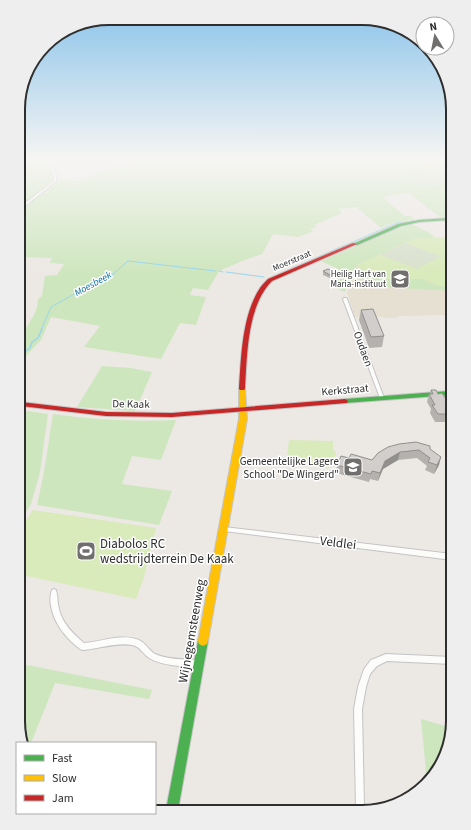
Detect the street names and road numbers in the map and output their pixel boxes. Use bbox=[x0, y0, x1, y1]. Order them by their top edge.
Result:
street label: Moerstraat bbox=[271, 247, 313, 275]
street label: Oudaen bbox=[350, 329, 376, 369]
street label: Kerkstraat bbox=[321, 380, 370, 400]
street label: De Kaak bbox=[112, 396, 150, 412]
street label: Veldlei bbox=[319, 532, 357, 554]
street label: Wijnegemsteenweg bbox=[174, 577, 210, 684]

